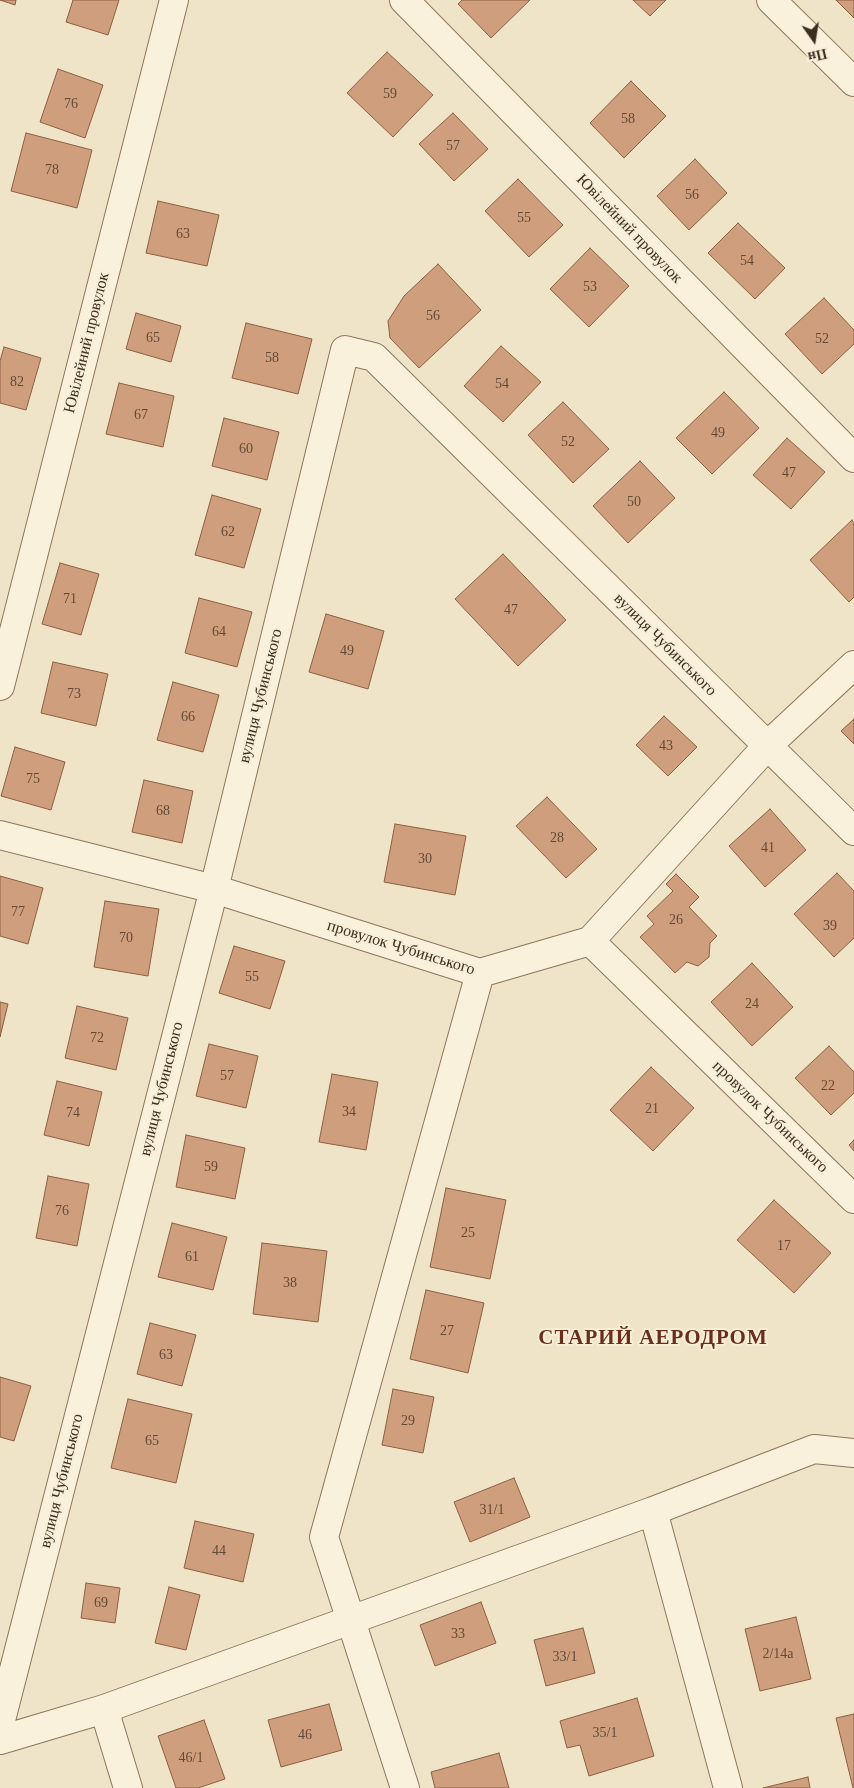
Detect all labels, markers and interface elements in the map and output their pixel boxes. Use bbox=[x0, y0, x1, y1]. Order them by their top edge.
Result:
north arrow bbox=[789, 15, 839, 65]
text: Пн bbox=[807, 46, 828, 65]
house number: 59 bbox=[383, 86, 397, 102]
house number: 76 bbox=[64, 96, 78, 112]
house number: 58 bbox=[621, 111, 635, 127]
house number: 57 bbox=[446, 138, 460, 154]
house number: 78 bbox=[45, 162, 59, 178]
street label: Ювілейний провулок bbox=[572, 170, 686, 288]
house number: 56 bbox=[685, 187, 699, 203]
house number: 55 bbox=[517, 210, 531, 226]
house number: 63 bbox=[176, 226, 190, 242]
house number: 54 bbox=[740, 253, 754, 269]
street label: Ювілейний провулок bbox=[60, 271, 114, 415]
house number: 53 bbox=[583, 279, 597, 295]
house number: 56 bbox=[426, 308, 440, 324]
house number: 65 bbox=[146, 330, 160, 346]
house number: 52 bbox=[815, 331, 829, 347]
house number: 58 bbox=[265, 350, 279, 366]
house number: 82 bbox=[10, 374, 24, 390]
house number: 54 bbox=[495, 376, 509, 392]
house number: 67 bbox=[134, 407, 148, 423]
house number: 49 bbox=[711, 425, 725, 441]
house number: 52 bbox=[561, 434, 575, 450]
house number: 60 bbox=[239, 441, 253, 457]
house number: 47 bbox=[782, 465, 796, 481]
house number: 50 bbox=[627, 494, 641, 510]
house number: 62 bbox=[221, 524, 235, 540]
street label: вулиця Чубинського bbox=[610, 590, 720, 700]
house number: 71 bbox=[63, 591, 77, 607]
house number: 47 bbox=[504, 602, 518, 618]
house number: 64 bbox=[212, 624, 226, 640]
street label: вулиця Чубинського bbox=[235, 627, 287, 765]
house number: 49 bbox=[340, 643, 354, 659]
house number: 73 bbox=[67, 686, 81, 702]
house number: 66 bbox=[181, 709, 195, 725]
house number: 43 bbox=[659, 738, 673, 754]
house number: 75 bbox=[26, 771, 40, 787]
house number: 68 bbox=[156, 803, 170, 819]
house number: 28 bbox=[550, 830, 564, 846]
house number: 41 bbox=[761, 840, 775, 856]
house number: 30 bbox=[418, 851, 432, 867]
house number: 77 bbox=[11, 904, 25, 920]
house number: 26 bbox=[669, 912, 683, 928]
street label: провулок Чубинського bbox=[325, 916, 477, 980]
house number: 39 bbox=[823, 918, 837, 934]
house number: 70 bbox=[119, 930, 133, 946]
house number: 55 bbox=[245, 969, 259, 985]
house number: 24 bbox=[745, 996, 759, 1012]
street label: вулиця Чубинського bbox=[136, 1020, 188, 1158]
house number: 72 bbox=[90, 1030, 104, 1046]
street label: провулок Чубинського bbox=[708, 1057, 832, 1177]
house number: 57 bbox=[220, 1068, 234, 1084]
house number: 22 bbox=[821, 1078, 835, 1094]
house number: 21 bbox=[645, 1101, 659, 1117]
house number: 34 bbox=[342, 1104, 356, 1120]
house number: 74 bbox=[66, 1105, 80, 1121]
house number: 59 bbox=[204, 1159, 218, 1175]
house number: 76 bbox=[55, 1203, 69, 1219]
house number: 25 bbox=[461, 1225, 475, 1241]
house number: 17 bbox=[777, 1238, 791, 1254]
house number: 61 bbox=[185, 1249, 199, 1265]
house number: 38 bbox=[283, 1275, 297, 1291]
house number: 27 bbox=[440, 1323, 454, 1339]
district label: СТАРИЙ АЕРОДРОМ bbox=[536, 1326, 770, 1352]
house number: 63 bbox=[159, 1347, 173, 1363]
street label: вулиця Чубинського bbox=[36, 1412, 88, 1550]
house number: 29 bbox=[401, 1413, 415, 1429]
house number: 65 bbox=[145, 1433, 159, 1449]
house number: 31/1 bbox=[480, 1502, 504, 1518]
house number: 44 bbox=[212, 1543, 226, 1559]
house number: 69 bbox=[94, 1595, 108, 1611]
house number: 33 bbox=[451, 1626, 465, 1642]
house number: 2/14а bbox=[762, 1646, 794, 1662]
house number: 33/1 bbox=[553, 1649, 577, 1665]
house number: 35/1 bbox=[593, 1725, 617, 1741]
house number: 46 bbox=[298, 1727, 312, 1743]
house number: 46/1 bbox=[179, 1750, 203, 1766]

